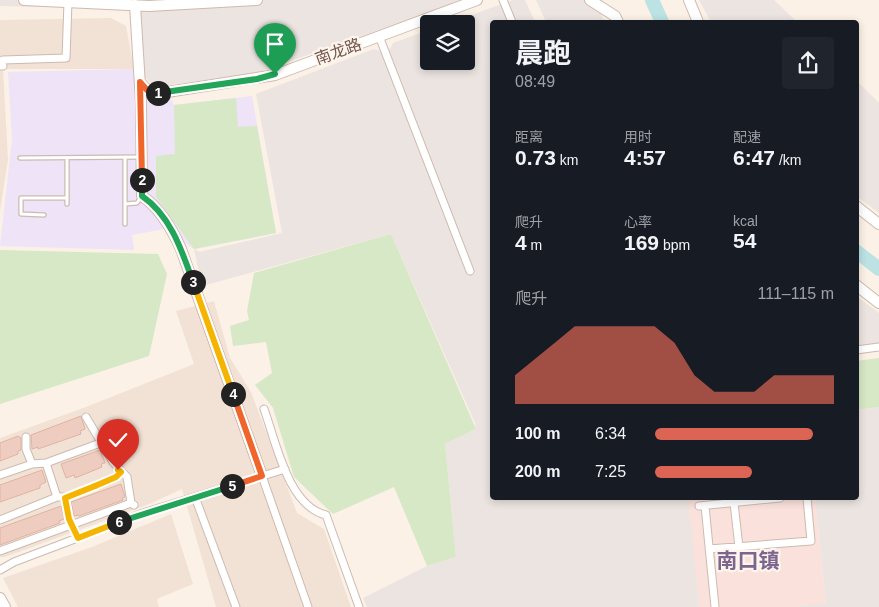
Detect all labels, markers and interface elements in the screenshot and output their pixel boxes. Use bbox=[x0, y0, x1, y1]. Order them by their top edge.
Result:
map controls bbox=[420, 15, 475, 70]
button: layers bbox=[420, 15, 475, 70]
pin bbox=[254, 23, 296, 74]
icon: arrive bbox=[261, 30, 289, 58]
street label: 南龙路 bbox=[313, 35, 364, 68]
button: share bbox=[782, 37, 834, 89]
text: 晨跑 bbox=[515, 38, 571, 69]
text: 08:49 bbox=[515, 73, 555, 90]
pin: 1 bbox=[146, 80, 170, 106]
text: 1 bbox=[155, 85, 162, 101]
text: 距离 bbox=[515, 129, 543, 145]
text: 用时 bbox=[624, 129, 652, 145]
text: 配速 bbox=[733, 129, 761, 145]
text: 0.73 bbox=[515, 146, 556, 169]
text: 4:57 bbox=[624, 146, 666, 169]
text: 6:47 bbox=[733, 146, 775, 169]
text: km bbox=[556, 152, 578, 168]
text: /km bbox=[775, 152, 801, 168]
pin: 2 bbox=[130, 168, 154, 192]
text: 2 bbox=[139, 172, 146, 188]
text: kcal bbox=[733, 213, 758, 229]
text: 爬升 bbox=[515, 214, 543, 230]
text: 心率 bbox=[624, 214, 652, 230]
text: 54 bbox=[733, 229, 756, 252]
text: 4 bbox=[515, 231, 527, 254]
text: 169 bbox=[624, 231, 659, 254]
text: m bbox=[527, 237, 542, 253]
text: bpm bbox=[659, 237, 690, 253]
pin: 3 bbox=[180, 270, 206, 294]
text: 3 bbox=[190, 274, 197, 290]
text: 111–115 m bbox=[758, 285, 834, 302]
text: 爬升 bbox=[515, 290, 547, 307]
pin: 4 bbox=[220, 382, 246, 406]
text: 4 bbox=[230, 386, 237, 402]
pin bbox=[97, 419, 139, 470]
text: 100 m bbox=[515, 425, 560, 442]
text: 6:34 bbox=[595, 425, 626, 442]
icon: check bbox=[104, 426, 132, 454]
text: 200 m bbox=[515, 463, 560, 480]
text: 7:25 bbox=[595, 463, 626, 480]
pin: 5 bbox=[220, 474, 244, 498]
text: 5 bbox=[229, 478, 236, 494]
pin: 6 bbox=[106, 510, 132, 534]
text: 6 bbox=[116, 514, 123, 530]
district label: 南口镇 bbox=[717, 549, 780, 572]

